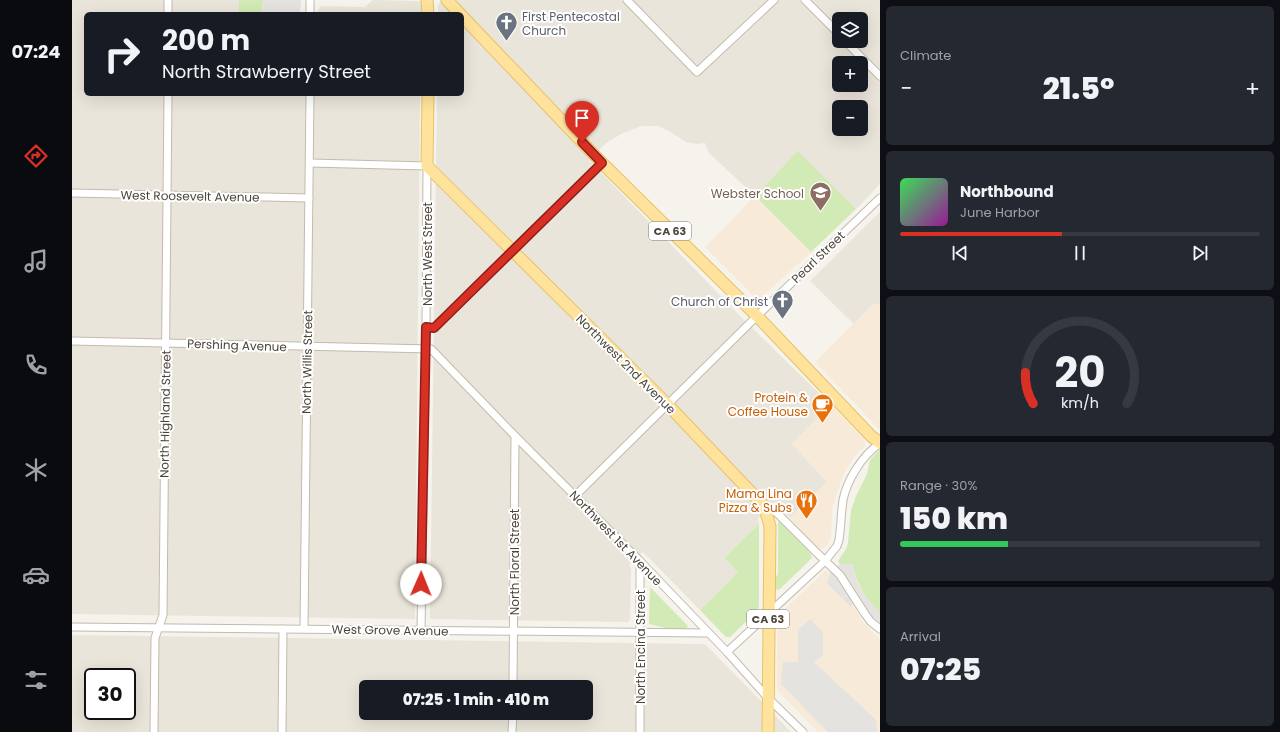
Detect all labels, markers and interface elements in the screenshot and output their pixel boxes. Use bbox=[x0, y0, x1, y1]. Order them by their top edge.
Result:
place label: First Pentecostal Church bbox=[522, 8, 620, 39]
church icon: First Pentecostal Church bbox=[494, 10, 520, 43]
map controls bbox=[832, 12, 868, 136]
button: layers bbox=[832, 12, 868, 48]
text: 200 m bbox=[162, 21, 250, 60]
icon: right bbox=[96, 28, 148, 80]
text: 07:24 bbox=[12, 39, 60, 64]
text: Climate bbox=[900, 46, 951, 65]
button: + bbox=[832, 56, 868, 92]
text: North Strawberry Street bbox=[162, 59, 371, 84]
text: 21.5° bbox=[1043, 67, 1114, 110]
text: − bbox=[900, 73, 912, 104]
text: + bbox=[1245, 73, 1260, 104]
button: − bbox=[832, 100, 868, 136]
pin bbox=[565, 101, 599, 142]
icon: arrive bbox=[571, 107, 593, 129]
icon: directions bbox=[22, 142, 50, 170]
school or university icon: Webster School bbox=[807, 180, 833, 213]
text: Northbound bbox=[960, 181, 1054, 202]
place label: Webster School bbox=[711, 185, 804, 202]
street label: West Roosevelt Avenue bbox=[120, 186, 260, 206]
street label: North West Street bbox=[419, 202, 436, 306]
text: June Harbor bbox=[960, 203, 1040, 222]
road number: CA 63 bbox=[649, 222, 691, 240]
street label: Pearl Street bbox=[788, 227, 848, 287]
icon: previous bbox=[949, 242, 971, 264]
icon: pause bbox=[1069, 242, 1091, 264]
icon: next bbox=[1189, 242, 1211, 264]
icon: music bbox=[22, 247, 50, 275]
church icon: Church of Christ bbox=[770, 288, 796, 321]
place label: Church of Christ bbox=[671, 293, 768, 310]
street label: North Willis Street bbox=[298, 310, 316, 414]
street label: Northwest 2nd Avenue bbox=[572, 310, 680, 418]
street label: Pershing Avenue bbox=[187, 335, 287, 355]
text: 20 bbox=[1055, 343, 1105, 402]
street label: North Highland Street bbox=[155, 350, 175, 478]
icon: phone bbox=[22, 351, 50, 379]
place label: Protein & Coffee House bbox=[728, 389, 808, 420]
cafe icon: Protein & Coffee House bbox=[810, 391, 836, 424]
text: km/h bbox=[1061, 393, 1099, 413]
icon: climate bbox=[22, 456, 50, 484]
text: Range · 30% bbox=[900, 476, 977, 495]
place label: Mama Lina Pizza & Subs bbox=[719, 485, 792, 516]
street label: Northwest 1st Avenue bbox=[566, 487, 666, 589]
restaurant icon: Mama Lina Pizza & Subs bbox=[794, 487, 820, 520]
text: 150 km bbox=[900, 497, 1008, 540]
street label: North Floral Street bbox=[506, 509, 523, 615]
icon: car bbox=[22, 561, 50, 589]
position arrow bbox=[400, 563, 442, 605]
street label: North Encina Street bbox=[632, 590, 649, 704]
road number: CA 63 bbox=[747, 610, 789, 628]
street label: West Grove Avenue bbox=[331, 620, 449, 640]
text: Arrival bbox=[900, 627, 941, 646]
text: 07:25 bbox=[900, 648, 981, 691]
icon: filters bbox=[22, 666, 50, 694]
speed limit sign: 30 bbox=[84, 668, 136, 720]
text: 07:25 · 1 min · 410 m bbox=[403, 689, 549, 710]

